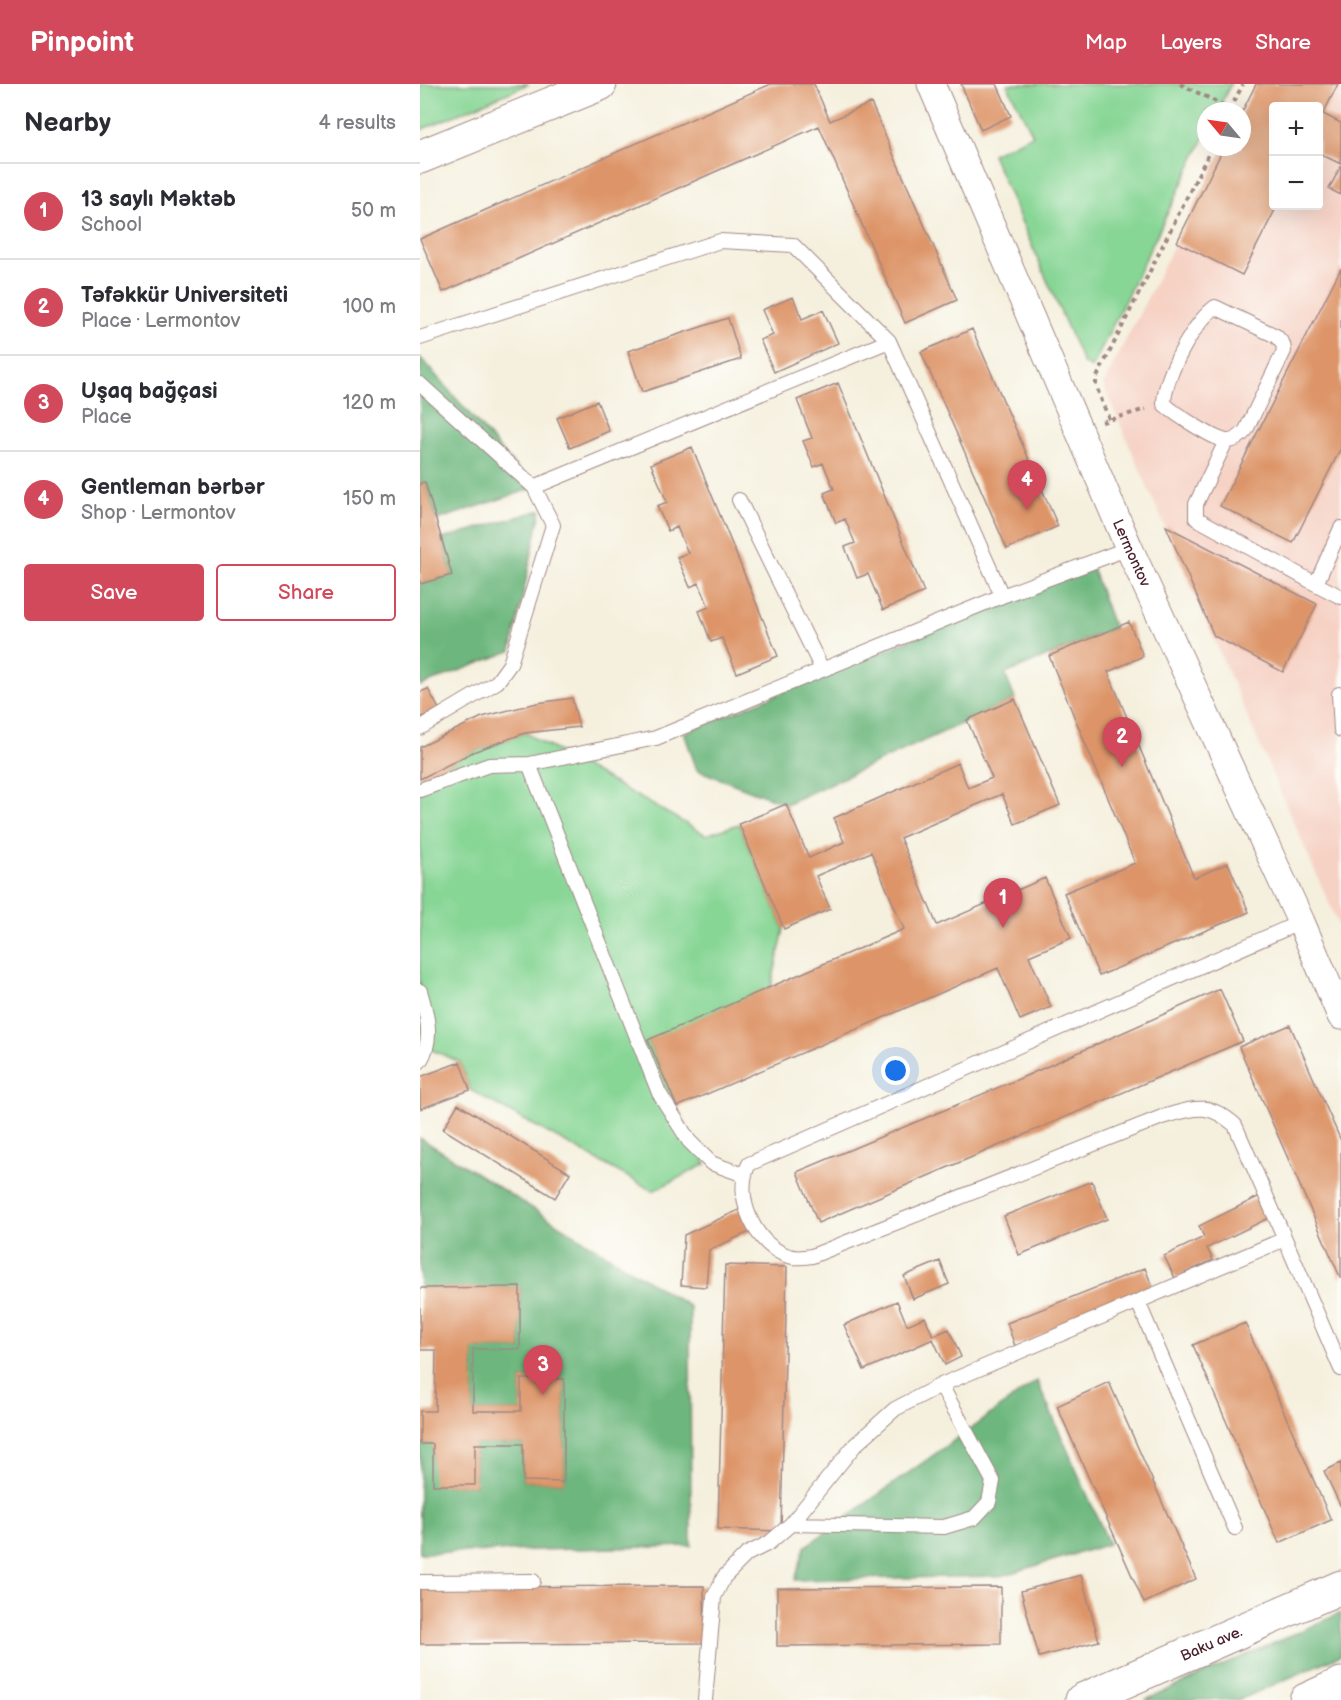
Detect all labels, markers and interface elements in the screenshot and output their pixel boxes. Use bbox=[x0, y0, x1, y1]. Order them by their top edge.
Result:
text: Pinpoint bbox=[30, 26, 134, 59]
text: Map bbox=[1085, 30, 1127, 55]
text: Layers bbox=[1160, 30, 1222, 55]
text: Share bbox=[1255, 30, 1311, 55]
north arrow bbox=[1197, 102, 1251, 156]
map controls bbox=[1269, 102, 1323, 210]
button: + bbox=[1269, 102, 1323, 156]
text: Nearby bbox=[24, 108, 111, 139]
text: 4 results bbox=[318, 111, 396, 135]
button: − bbox=[1269, 156, 1323, 210]
text: 13 saylı Məktəb bbox=[81, 186, 236, 213]
text: 1 bbox=[39, 199, 48, 223]
text: 50 m bbox=[351, 199, 396, 223]
text: School bbox=[81, 213, 142, 237]
text: Təfəkkür Universiteti bbox=[81, 282, 288, 309]
text: 2 bbox=[38, 295, 49, 319]
text: 100 m bbox=[343, 295, 396, 319]
text: Place · Lermontov bbox=[81, 309, 240, 333]
text: Uşaq bağçasi bbox=[81, 378, 218, 405]
text: 3 bbox=[38, 391, 49, 415]
text: 120 m bbox=[343, 391, 396, 415]
text: Place bbox=[81, 405, 132, 429]
pin: 4 bbox=[1008, 460, 1046, 510]
text: Gentleman bәrbәr bbox=[81, 474, 265, 501]
text: 4 bbox=[38, 487, 49, 511]
text: 150 m bbox=[343, 487, 396, 511]
text: Shop · Lermontov bbox=[81, 501, 236, 525]
street label: Lermontov bbox=[1108, 516, 1155, 590]
button: Save bbox=[24, 564, 204, 621]
button: Share bbox=[216, 564, 396, 621]
pin: 2 bbox=[1102, 718, 1142, 767]
pin: 1 bbox=[984, 878, 1022, 928]
your location bbox=[881, 1056, 910, 1085]
pin: 3 bbox=[524, 1346, 562, 1395]
street label: Baku ave. bbox=[1178, 1622, 1245, 1665]

